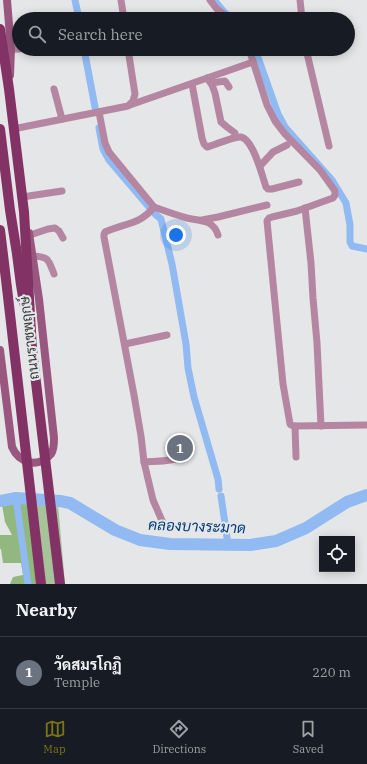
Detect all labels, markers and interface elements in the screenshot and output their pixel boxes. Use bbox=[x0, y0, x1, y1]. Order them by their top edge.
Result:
search box bbox=[12, 12, 355, 56]
icon: search bbox=[26, 23, 48, 45]
text: Search here bbox=[58, 25, 143, 44]
your location bbox=[166, 225, 186, 245]
street label: ถนนราชพฤกษ์ bbox=[15, 295, 43, 381]
pin: 1 bbox=[167, 433, 193, 463]
water label: คลองบางระมาด bbox=[148, 515, 246, 537]
map controls bbox=[319, 536, 355, 572]
button: locate bbox=[319, 536, 355, 572]
text: Nearby bbox=[16, 599, 77, 621]
text: วัดสมรโกฏิ bbox=[54, 655, 122, 674]
text: 1 bbox=[25, 664, 33, 681]
text: 220 m bbox=[312, 664, 351, 681]
text: Temple bbox=[54, 674, 100, 691]
tab: Map bbox=[43, 718, 66, 756]
tab: Directions bbox=[152, 718, 206, 756]
tab: Saved bbox=[293, 718, 324, 756]

